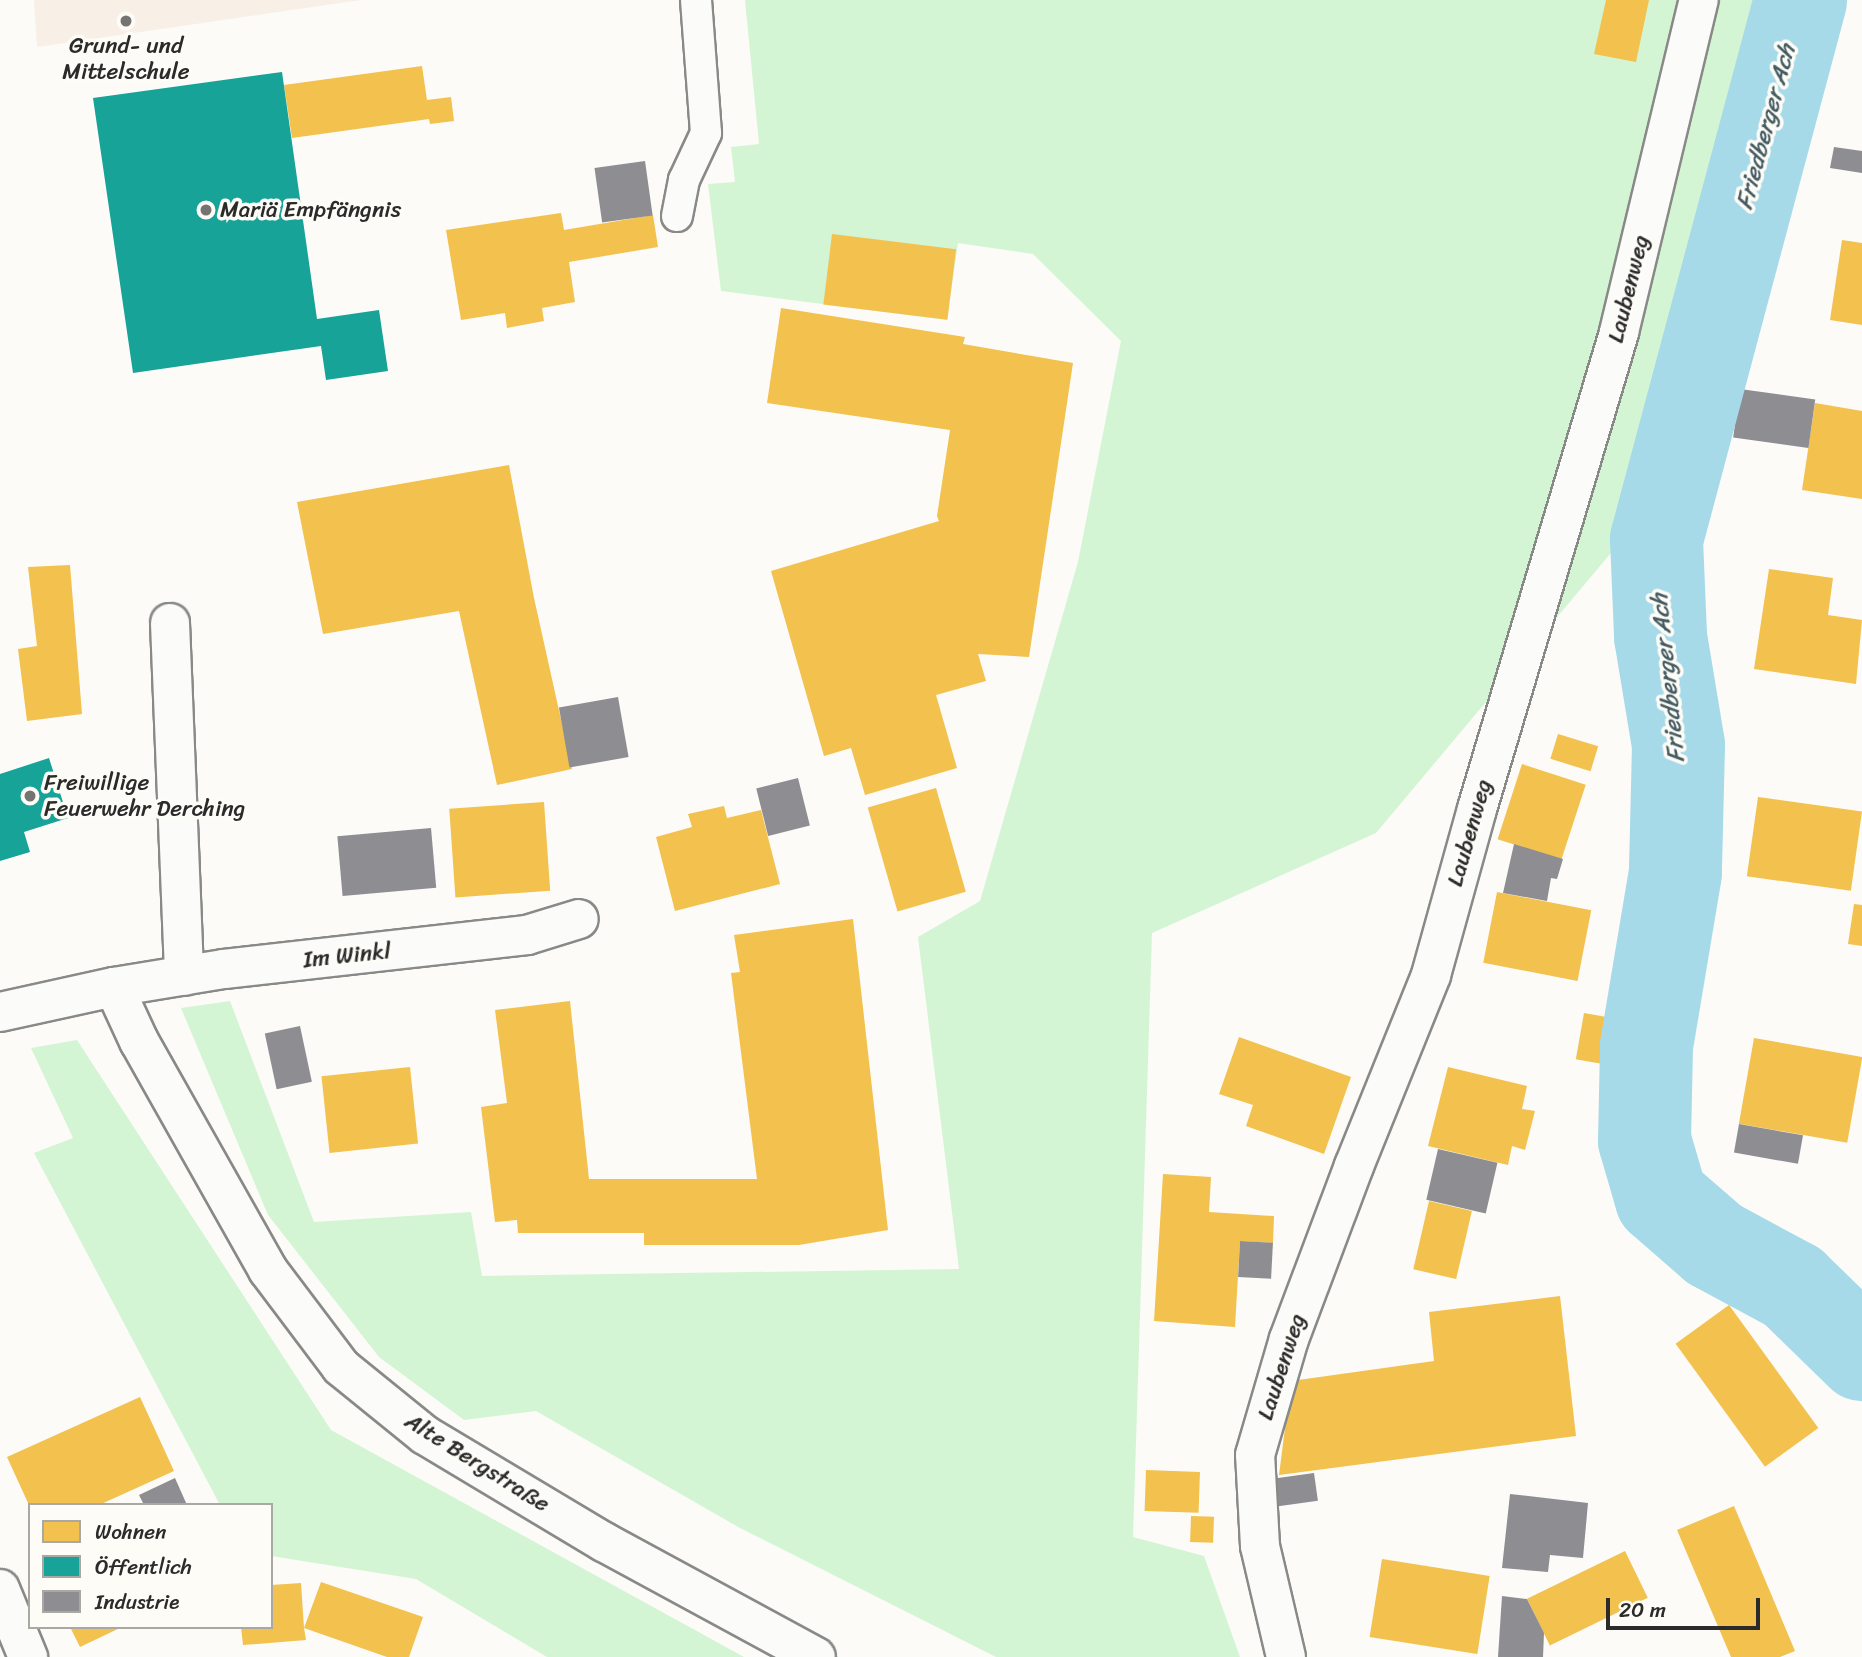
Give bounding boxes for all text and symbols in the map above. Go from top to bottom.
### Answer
marker: Grund- und Mittelschule [118,13,134,29]
place label: Grund- und Mittelschule [62,32,190,86]
water label: Friedberger Ach [1730,41,1802,213]
place label: Mariä Empfängnis [220,196,401,224]
marker: Mariä Empfängnis [198,202,214,218]
street label: Laubenweg [1602,232,1656,346]
water label: Friedberger Ach [1645,592,1691,764]
place label: Freiwillige Feuerwehr Derching [44,769,245,823]
street label: Laubenweg [1442,776,1498,890]
marker: Freiwillige Feuerwehr Derching [22,788,38,804]
street label: Im Winkl [302,938,392,974]
street label: Laubenweg [1252,1310,1312,1424]
street label: Alte Bergstraße [400,1408,554,1518]
legend [28,1503,273,1629]
text: Wohnen [95,1513,166,1551]
text: Öffentlich [95,1548,192,1586]
text: Industrie [95,1583,179,1621]
scale bar [1610,1584,1764,1628]
text: 20 m [1619,1591,1666,1629]

